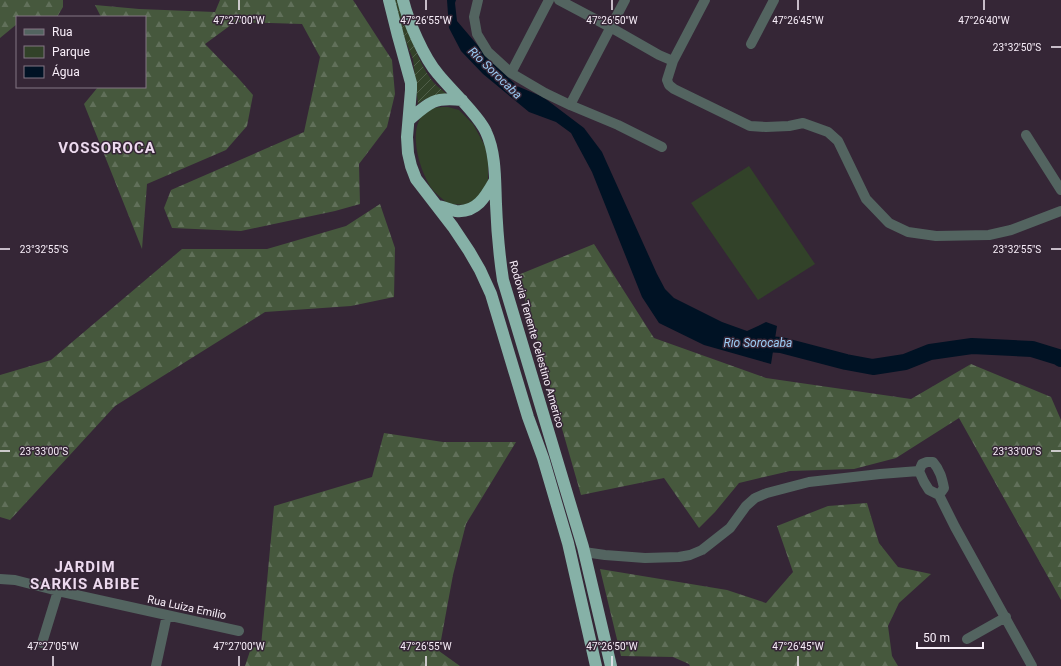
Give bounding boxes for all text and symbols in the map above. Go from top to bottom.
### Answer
text: 47°27'00"W [213,15,265,26]
text: 47°26'55"W [400,15,452,26]
text: 47°26'50"W [586,15,638,26]
text: 47°26'45"W [772,15,824,26]
text: 47°26'40"W [958,15,1010,26]
legend [16,16,146,88]
text: Rua [52,25,73,39]
text: 23°32'50"S [993,42,1041,53]
water label: Rio Sorocaba [465,44,525,102]
text: Parque [52,45,90,59]
text: Água [52,64,80,79]
district label: VOSSOROCA [58,139,156,157]
text: 23°32'55"S [20,244,68,255]
text: 23°32'55"S [993,244,1041,255]
street label: Rodovia Tenente Celestino Americo [506,259,567,429]
water label: Rio Sorocaba [724,336,792,350]
text: 23°33'00"S [20,446,68,457]
text: 23°33'00"S [993,446,1041,457]
district label: JARDIM SARKIS ABIBE [30,558,140,593]
street label: Rua Luiza Emilio [146,593,228,622]
scale bar [917,624,983,650]
text: 50 m [923,631,950,645]
text: 47°27'05"W [27,641,79,652]
text: 47°27'00"W [213,641,265,652]
text: 47°26'55"W [400,641,452,652]
text: 47°26'50"W [586,641,638,652]
text: 47°26'45"W [772,641,824,652]

